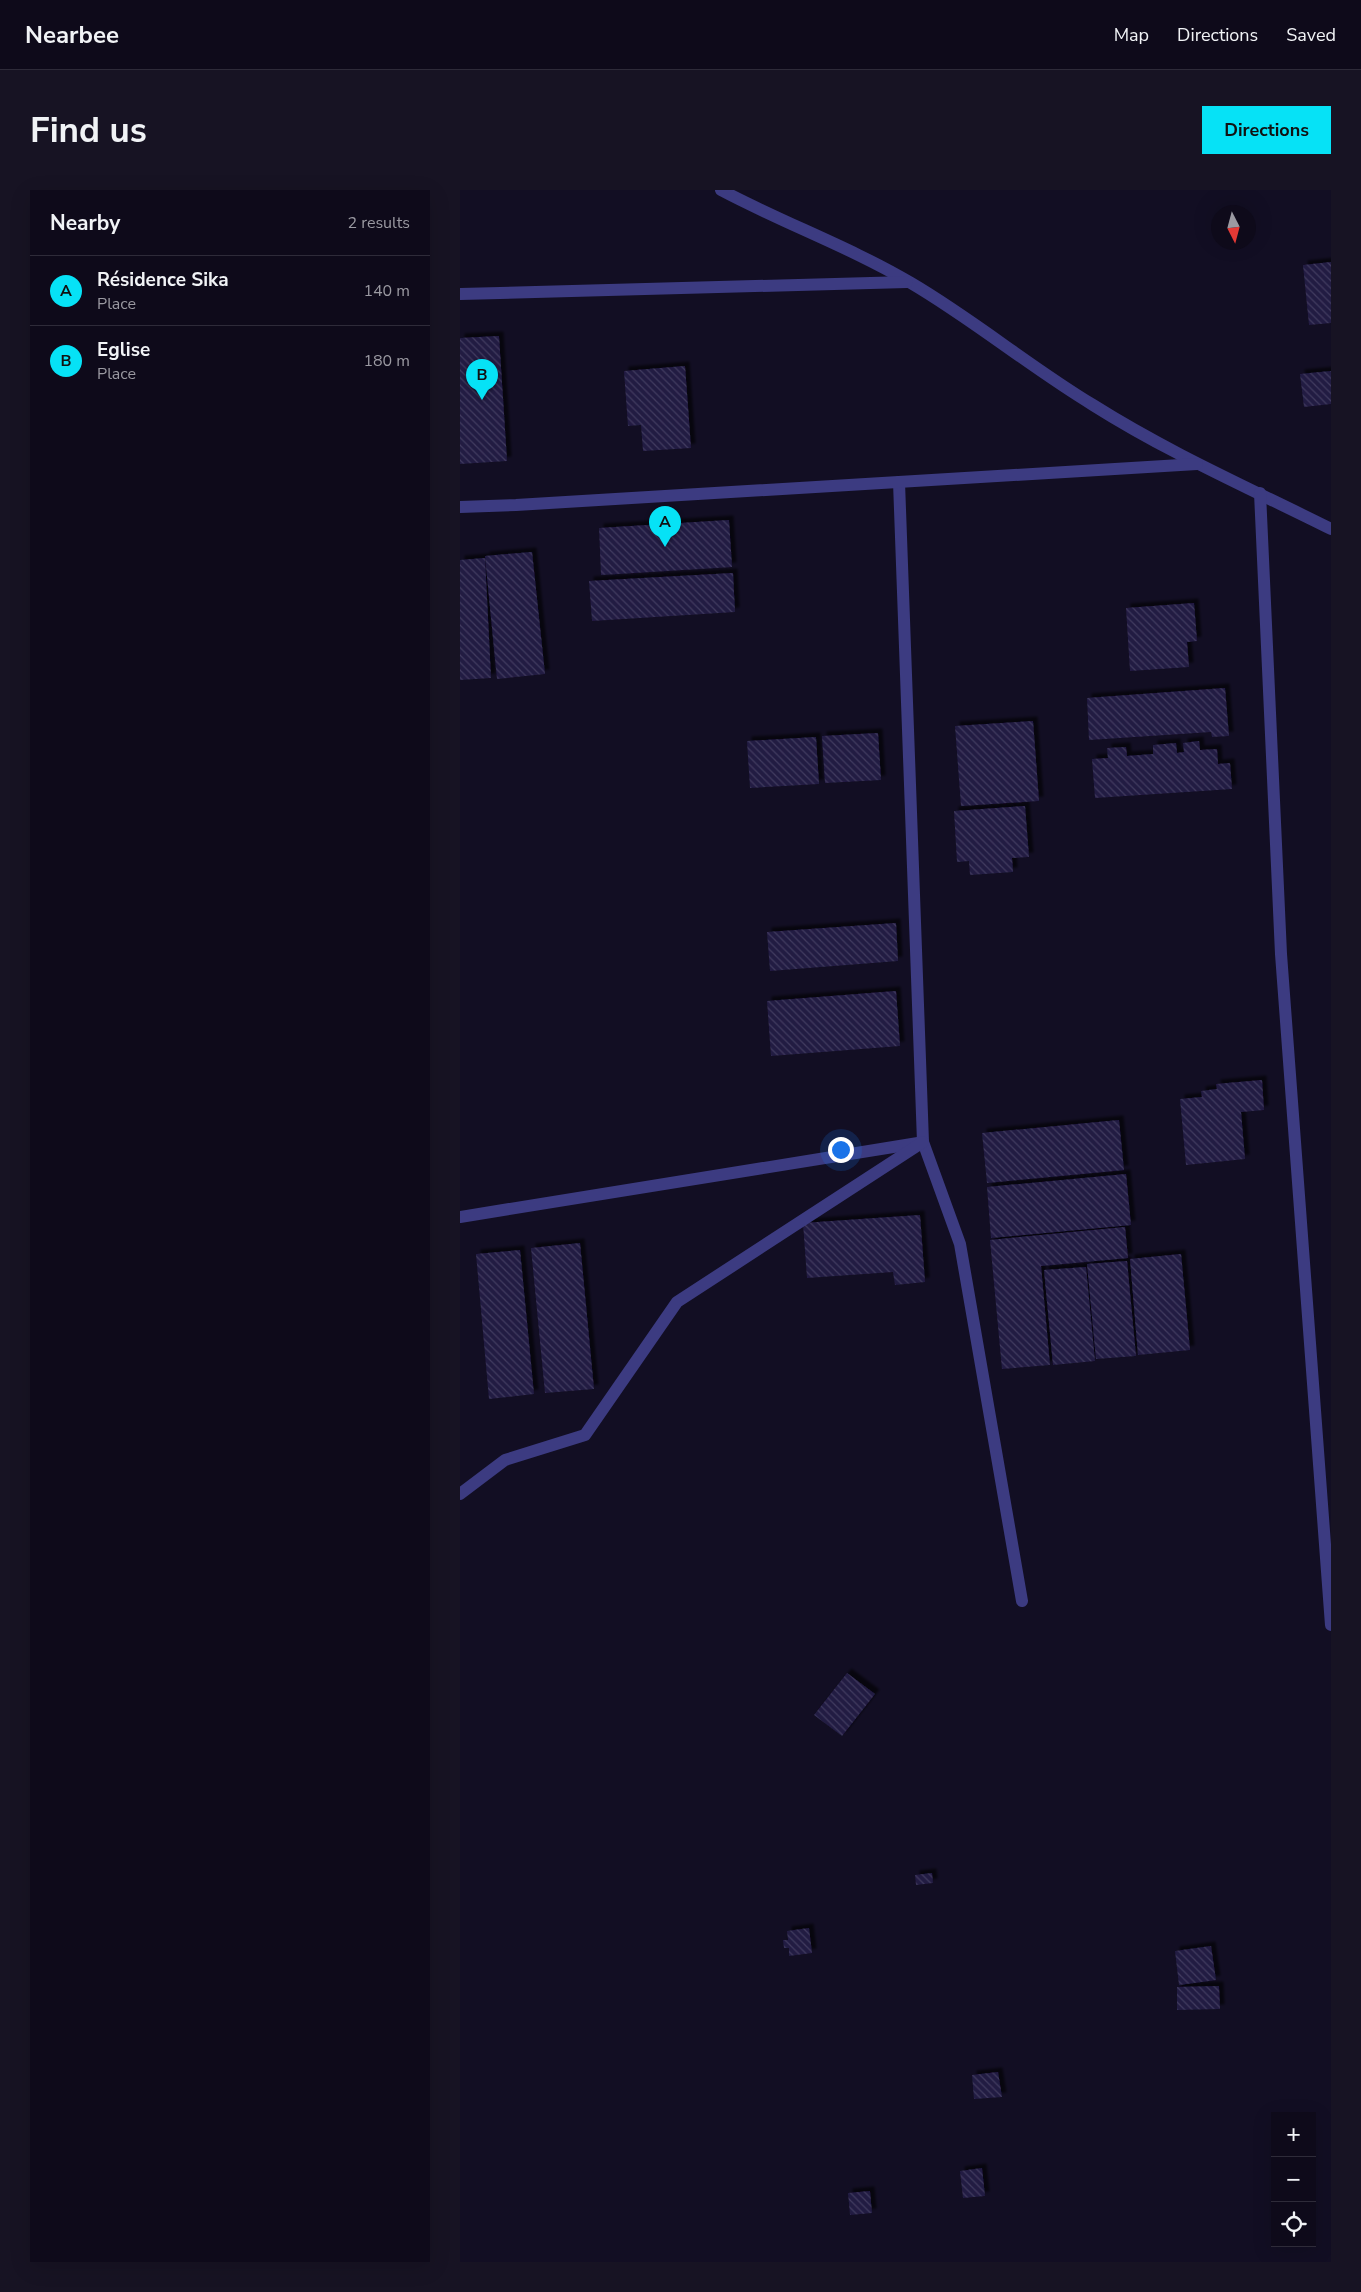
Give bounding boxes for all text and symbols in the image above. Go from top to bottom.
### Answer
text: Nearbee [25,19,119,51]
text: Map [1114,23,1149,47]
text: Directions [1177,23,1258,47]
text: Saved [1286,23,1336,47]
button: Directions [1202,106,1331,154]
text: Find us [30,107,147,154]
north arrow [1211,205,1256,250]
text: Nearby [50,209,120,237]
text: 2 results [348,212,410,234]
text: Résidence Sika [97,267,229,293]
text: A [60,280,72,302]
text: 140 m [363,280,410,302]
text: Place [97,293,136,315]
text: Eglise [97,337,150,363]
text: B [60,350,72,372]
text: 180 m [363,350,410,372]
pin: B [466,359,498,400]
text: Place [97,363,136,385]
pin: A [649,506,681,547]
your location [828,1137,854,1163]
map controls [1271,2112,1316,2247]
button: + [1271,2112,1316,2157]
button: − [1271,2157,1316,2202]
button: locate [1271,2202,1316,2247]

